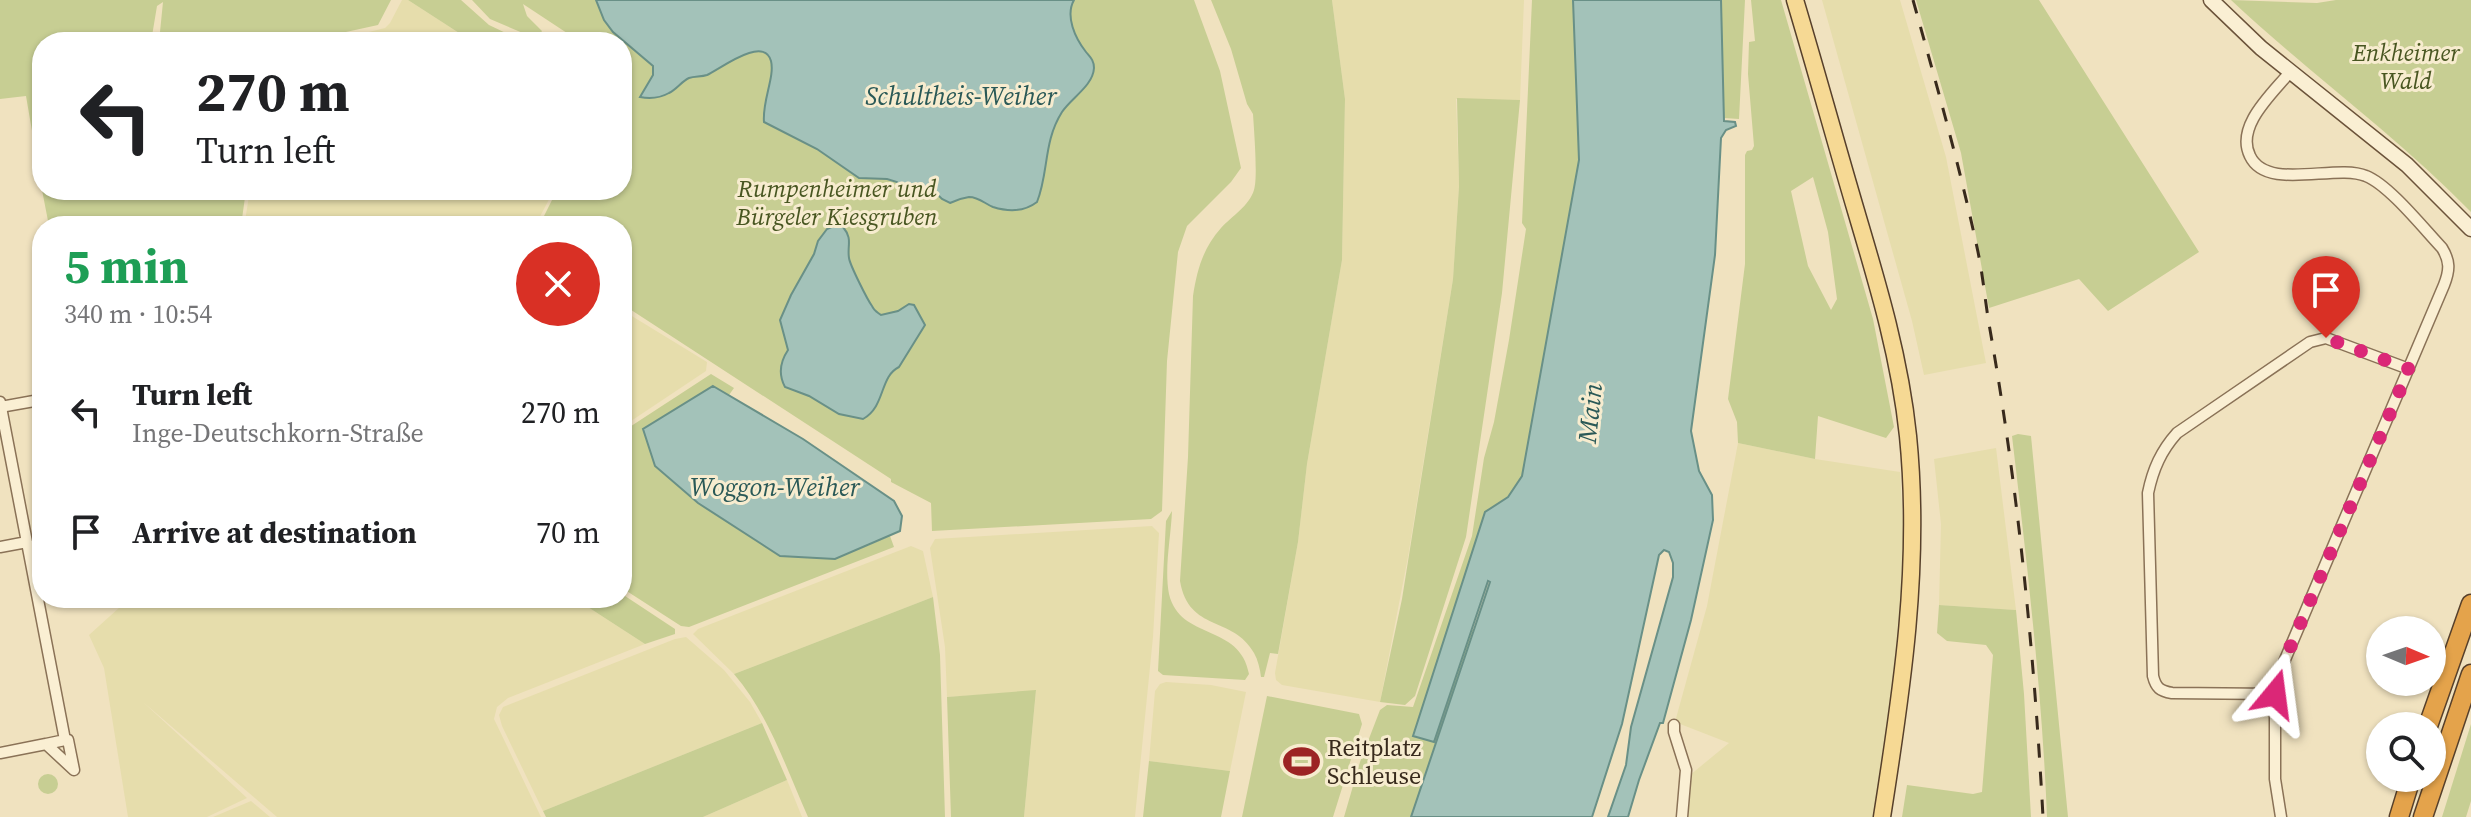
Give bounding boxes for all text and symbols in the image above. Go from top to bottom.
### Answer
park label: Enkheimer Wald [2351,36,2461,97]
text: 270 m [196,53,350,130]
icon: left [64,64,168,168]
water label: Schultheis-Weiher [865,78,1057,114]
text: Turn left [196,126,335,175]
park label: Rumpenheimer und Bürgeler Kiesgruben [735,172,938,233]
text: 5 min [64,233,189,299]
button: close [516,242,600,326]
pin [2292,256,2360,338]
icon: arrive [2304,268,2348,312]
text: 340 m · 10:54 [64,296,212,332]
text: Turn left [132,374,252,415]
water label: Main [1569,381,1611,446]
icon: left [64,390,108,434]
text: 270 m [521,392,600,433]
text: Inge-Deutschkorn-Straße [132,415,424,451]
water label: Woggon-Weiher [690,469,860,505]
icon: arrive [64,510,108,554]
text: Arrive at destination [132,512,417,553]
text: 70 m [536,512,600,553]
north arrow [2366,616,2446,696]
map controls [2366,616,2446,792]
position arrow [2233,652,2317,736]
button: search [2366,712,2446,792]
place label: Reitplatz Schleuse [1327,731,1421,792]
sports icon: Reitplatz Schleuse [1282,742,1320,780]

